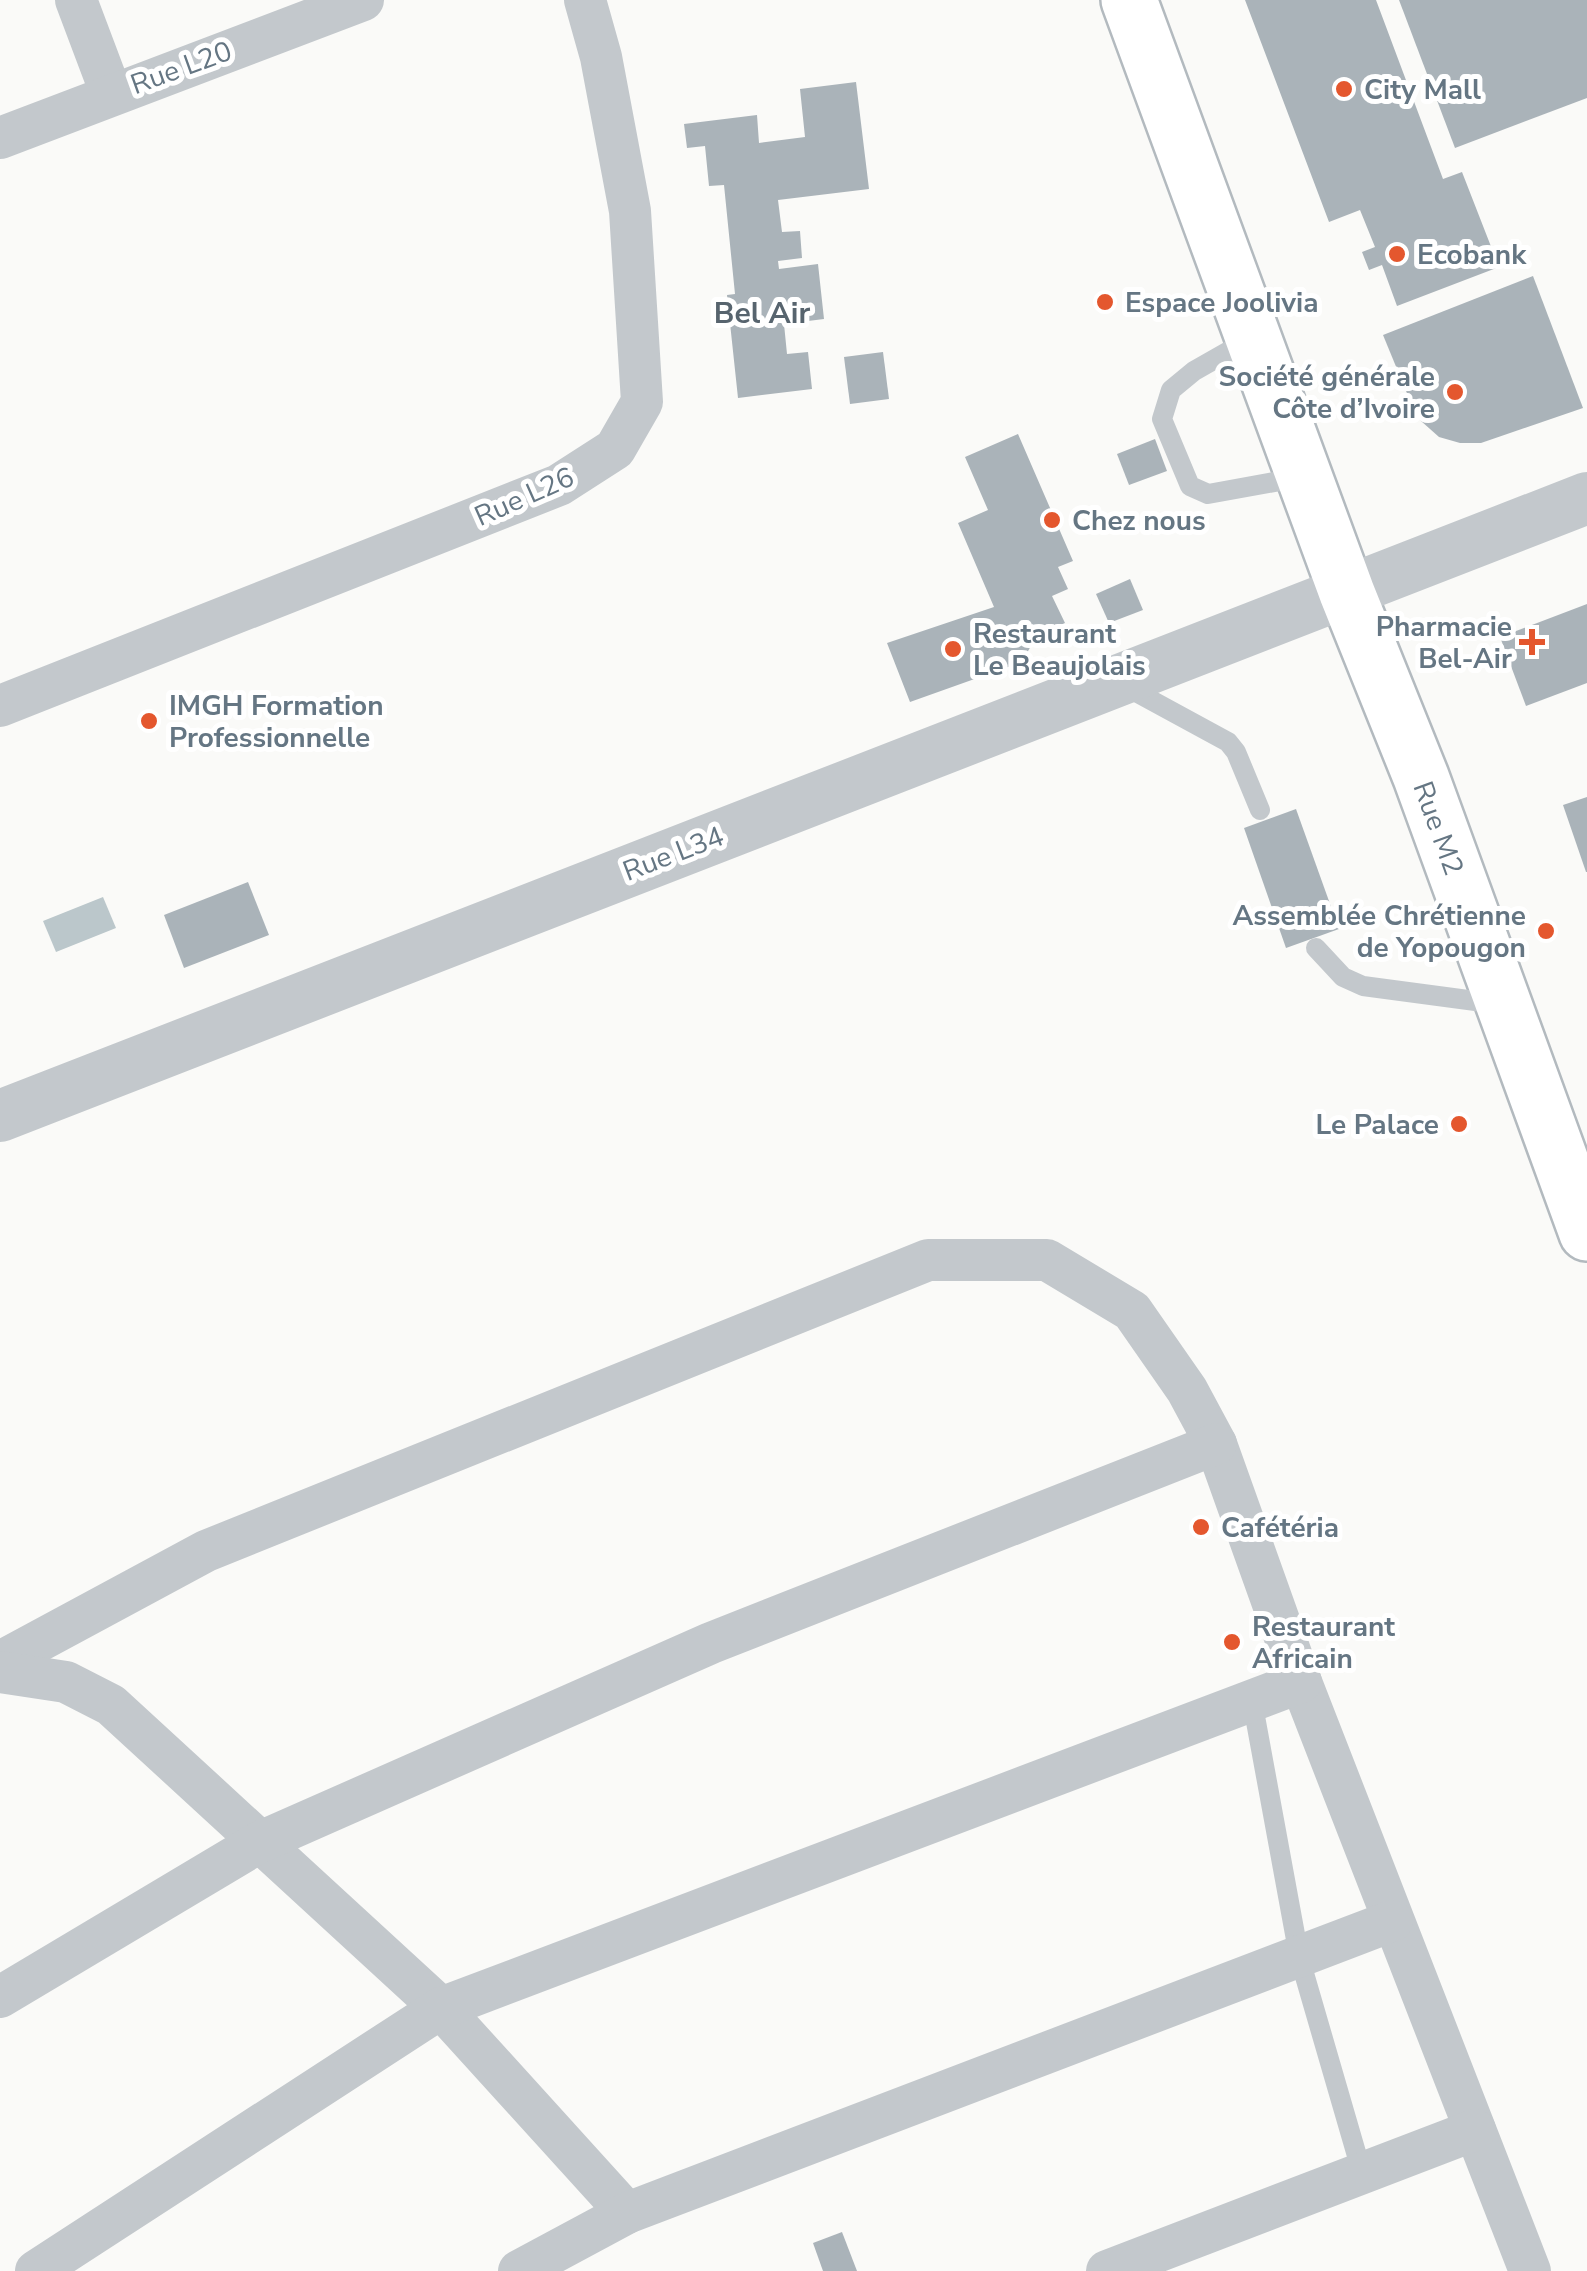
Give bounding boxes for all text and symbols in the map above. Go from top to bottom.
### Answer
street label: Rue L20 [125,32,237,104]
place label: City Mall [1364,71,1481,109]
marker: City Mall [1333,78,1355,100]
place label: Ecobank [1417,236,1527,274]
marker: Ecobank [1386,243,1408,265]
place label: Espace Joolivia [1125,284,1319,322]
marker: Espace Joolivia [1094,291,1116,313]
district label: Bel Air [714,293,810,334]
place label: Société générale Côte d’Ivoire [1219,358,1435,428]
marker: Société générale Côte d’Ivoire [1444,381,1466,403]
street label: Rue L26 [469,458,580,536]
place label: Chez nous [1072,502,1206,540]
marker: Chez nous [1041,509,1063,531]
place label: Pharmacie Bel-Air [1376,608,1512,678]
place label: Restaurant Le Beaujolais [973,615,1146,685]
marker: Pharmacie Bel-Air [1521,631,1543,653]
marker: Restaurant Le Beaujolais [942,638,964,660]
place label: IMGH Formation Professionnelle [169,687,384,757]
marker: IMGH Formation Professionnelle [138,710,160,732]
street label: Rue M2 [1404,776,1473,881]
street label: Rue L34 [617,817,729,891]
place label: Assemblée Chrétienne de Yopougon [1233,897,1526,967]
marker: Assemblée Chrétienne de Yopougon [1535,920,1557,942]
place label: Le Palace [1315,1106,1439,1144]
marker: Le Palace [1448,1113,1470,1135]
place label: Cafétéria [1221,1509,1339,1547]
marker: Cafétéria [1190,1516,1212,1538]
place label: Restaurant Africain [1252,1608,1395,1678]
marker: Restaurant Africain [1221,1631,1243,1653]

